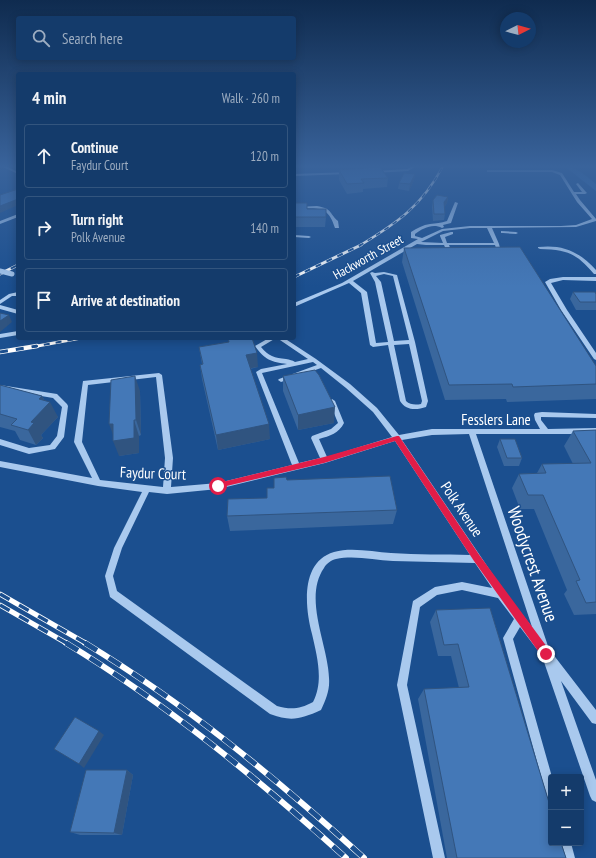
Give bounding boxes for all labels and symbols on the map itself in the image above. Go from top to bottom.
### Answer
north arrow [500,12,536,48]
street label: Hackworth Street [330,230,407,283]
street label: Fesslers Lane [461,410,531,429]
street label: Faydur Court [120,462,186,484]
route start [209,477,227,495]
street label: Polk Avenue [437,478,487,540]
street label: Woodycrest Avenue [503,503,563,625]
route end [537,645,555,663]

